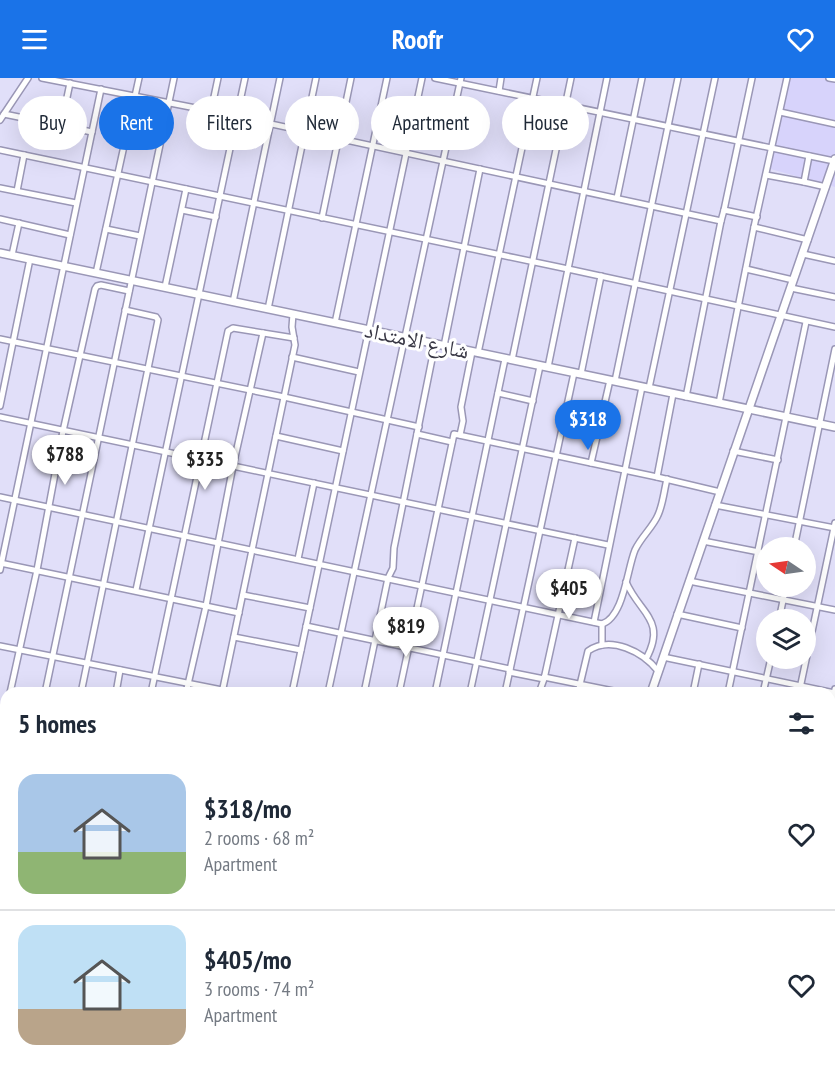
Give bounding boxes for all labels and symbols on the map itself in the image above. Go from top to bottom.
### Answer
street label: شارع الامتداد [362,315,472,365]
pin: $318 [552,400,624,451]
pin: $788 [29,435,101,486]
pin: $335 [169,440,241,491]
north arrow [756,537,816,597]
pin: $405 [533,569,605,620]
pin: $819 [370,607,442,658]

